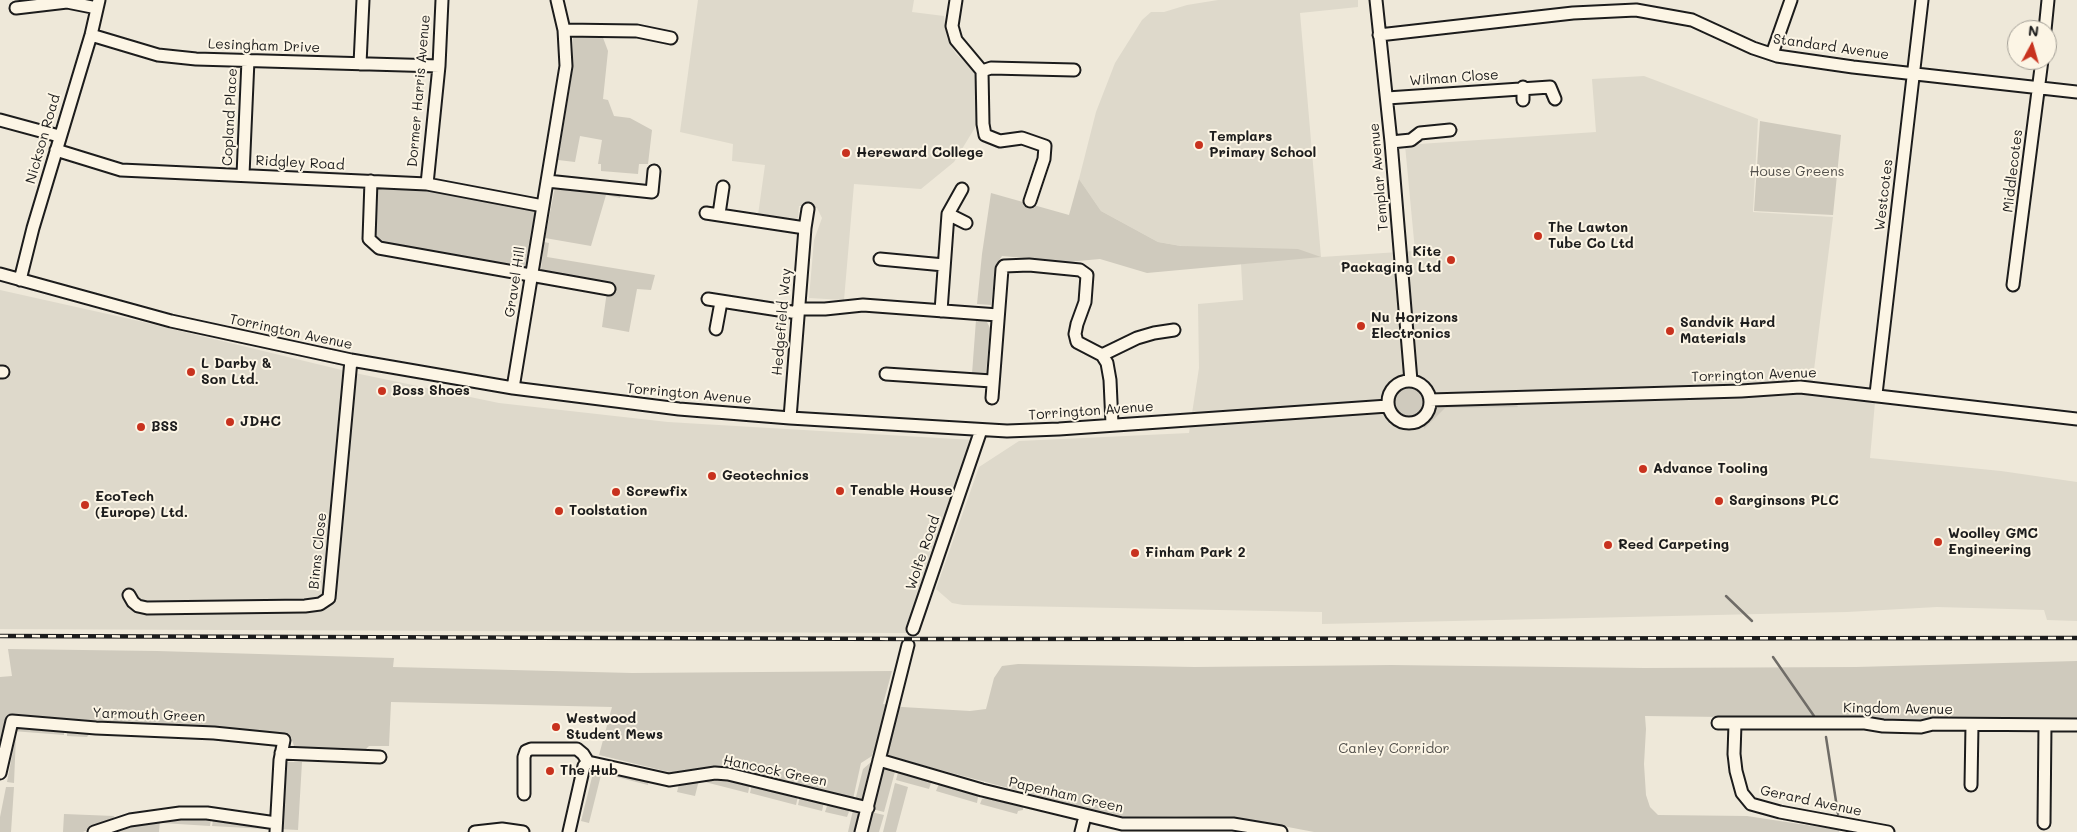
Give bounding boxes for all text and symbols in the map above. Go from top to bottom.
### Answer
street label: Dormer Harris Avenue [404,14,434,168]
north arrow [2007,20,2057,70]
text: N [2027,21,2040,41]
street label: Standard Avenue [1772,31,1890,63]
street label: Lesingham Drive [208,36,320,56]
street label: Wilman Close [1409,66,1499,90]
street label: Copland Place [219,68,241,166]
street label: Nickson Road [22,92,64,186]
street label: Templar Avenue [1366,122,1392,232]
place label: Templars Primary School [1209,129,1316,162]
street label: Middlecotes [2000,129,2026,213]
marker: Templars Primary School [1193,139,1205,151]
place label: Hereward College [856,145,983,161]
marker: Hereward College [840,147,852,159]
street label: Ridgley Road [255,152,345,174]
street label: Westcotes [1871,158,1897,232]
park label: House Greens [1749,164,1845,180]
place label: The Lawton Tube Co Ltd [1548,220,1634,252]
marker: The Lawton Tube Co Ltd [1532,230,1544,242]
place label: Kite Packaging Ltd [1341,244,1441,276]
street label: Gravel Hill [501,245,529,319]
marker: Kite Packaging Ltd [1445,254,1457,266]
street label: Hedgefield Way [769,268,795,376]
place label: Nu Horizons Electronics [1371,310,1458,342]
street label: Torrington Avenue [228,311,354,353]
place label: Sandvik Hard Materials [1680,315,1775,348]
marker: Nu Horizons Electronics [1355,320,1367,332]
marker: Sandvik Hard Materials [1664,325,1676,337]
place label: L Darby & Son Ltd. [201,356,272,388]
street label: Torrington Avenue [1691,364,1817,386]
marker: L Darby & Son Ltd. [185,366,197,378]
street label: Torrington Avenue [626,380,752,408]
place label: Boss Shoes [392,383,470,399]
marker: Boss Shoes [376,385,388,397]
street label: Torrington Avenue [1028,398,1154,424]
place label: JDHC [240,414,281,430]
marker: JDHC [224,416,236,428]
place label: BSS [151,419,178,435]
marker: BSS [135,421,147,433]
place label: Advance Tooling [1653,461,1768,477]
marker: Advance Tooling [1637,463,1649,475]
place label: Geotechnics [722,468,809,484]
marker: Geotechnics [706,470,718,482]
place label: Tenable House [850,483,953,499]
place label: Screwfix [626,484,688,500]
marker: Tenable House [834,485,846,497]
marker: Screwfix [610,486,622,498]
place label: EcoTech (Europe) Ltd. [95,489,188,522]
place label: Sarginsons PLC [1729,493,1839,509]
marker: Sarginsons PLC [1713,495,1725,507]
marker: EcoTech (Europe) Ltd. [79,499,91,511]
place label: Toolstation [569,503,647,519]
marker: Toolstation [553,505,565,517]
street label: Binns Close [306,512,330,590]
street label: Wolfe Road [902,514,944,592]
place label: Woolley GMC Engineering [1948,526,2038,558]
marker: Woolley GMC Engineering [1932,536,1944,548]
place label: Reed Carpeting [1618,537,1729,553]
marker: Reed Carpeting [1602,539,1614,551]
place label: Finham Park 2 [1145,545,1245,561]
marker: Finham Park 2 [1129,547,1141,559]
street label: Kingdom Avenue [1843,700,1953,718]
street label: Yarmouth Green [92,705,206,725]
place label: Westwood Student Mews [566,711,663,744]
marker: Westwood Student Mews [550,721,562,733]
park label: Canley Corridor [1338,741,1450,757]
street label: Hancock Green [722,752,828,790]
place label: The Hub [560,763,618,779]
marker: The Hub [544,765,556,777]
street label: Papenham Green [1007,774,1125,816]
street label: Gerard Avenue [1759,782,1863,820]

